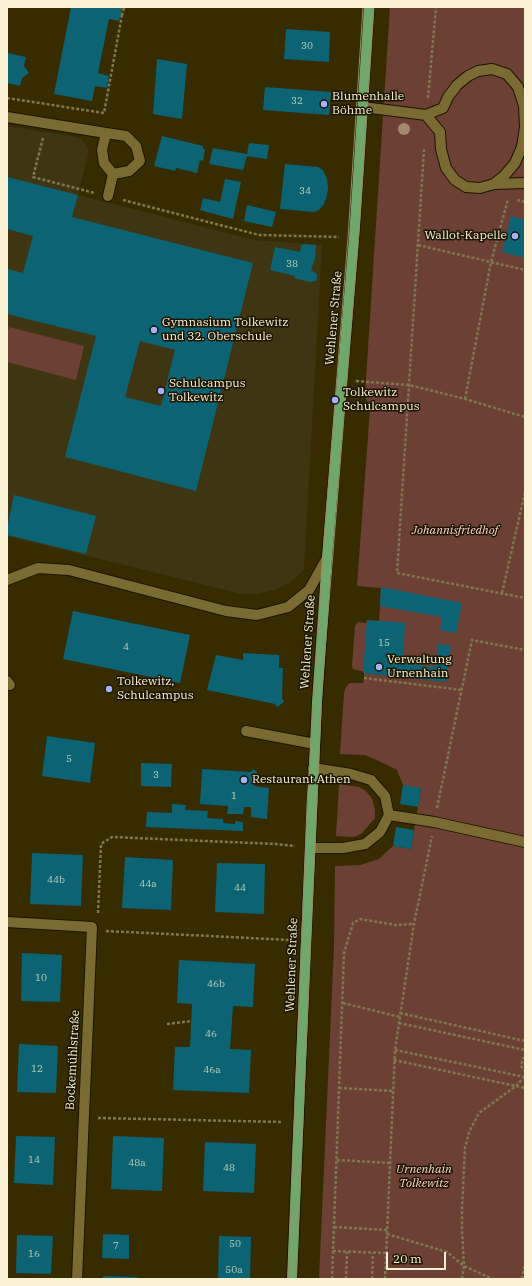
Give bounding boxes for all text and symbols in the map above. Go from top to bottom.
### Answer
house number: 30 [301,40,313,52]
place label: Blumenhalle Böhme [332,90,404,118]
house number: 32 [291,95,303,107]
marker: Blumenhalle Böhme [319,99,329,109]
house number: 34 [299,185,311,197]
place label: Wallot-Kapelle [424,229,507,243]
marker: Wallot-Kapelle [510,231,520,241]
house number: 38 [286,258,298,270]
street label: Wehlener Straße [323,270,345,366]
place label: Gymnasium Tolkewitz und 32. Oberschule [162,316,288,344]
marker: Gymnasium Tolkewitz und 32. Oberschule [149,325,159,335]
place label: Schulcampus Tolkewitz [169,377,246,405]
marker: Schulcampus Tolkewitz [156,386,166,396]
place label: Tolkewitz Schulcampus [343,386,420,414]
marker: Tolkewitz Schulcampus [330,395,340,405]
park label: Johannisfriedhof [412,524,498,538]
street label: Wehlener Straße [298,594,318,690]
house number: 15 [378,637,390,649]
house number: 4 [123,641,129,653]
place label: Verwaltung Urnenhain [387,653,452,681]
marker: Verwaltung Urnenhain [374,662,384,672]
place label: Tolkewitz, Schulcampus [117,675,194,703]
marker: Tolkewitz, Schulcampus [104,684,114,694]
house number: 5 [66,753,72,765]
house number: 3 [153,769,159,781]
place label: Restaurant Athen [252,773,351,787]
marker: Restaurant Athen [239,775,249,785]
house number: 1 [231,790,237,802]
house number: 44b [47,874,65,886]
house number: 44a [139,878,157,890]
house number: 44 [234,882,246,894]
street label: Wehlener Straße [283,918,301,1012]
house number: 10 [35,972,47,984]
house number: 46b [207,978,225,990]
street label: Bockemühlstraße [63,1010,83,1110]
house number: 46 [205,1028,217,1040]
house number: 12 [31,1063,43,1075]
house number: 46a [203,1064,221,1076]
house number: 14 [28,1154,40,1166]
house number: 48a [128,1157,146,1169]
house number: 48 [223,1162,235,1174]
park label: Urnenhain Tolkewitz [396,1163,452,1191]
house number: 50 [229,1238,241,1250]
house number: 7 [113,1240,119,1252]
scale bar [388,1244,448,1270]
house number: 16 [28,1248,40,1260]
text: 20 m [393,1251,422,1266]
house number: 50a [225,1264,243,1276]

